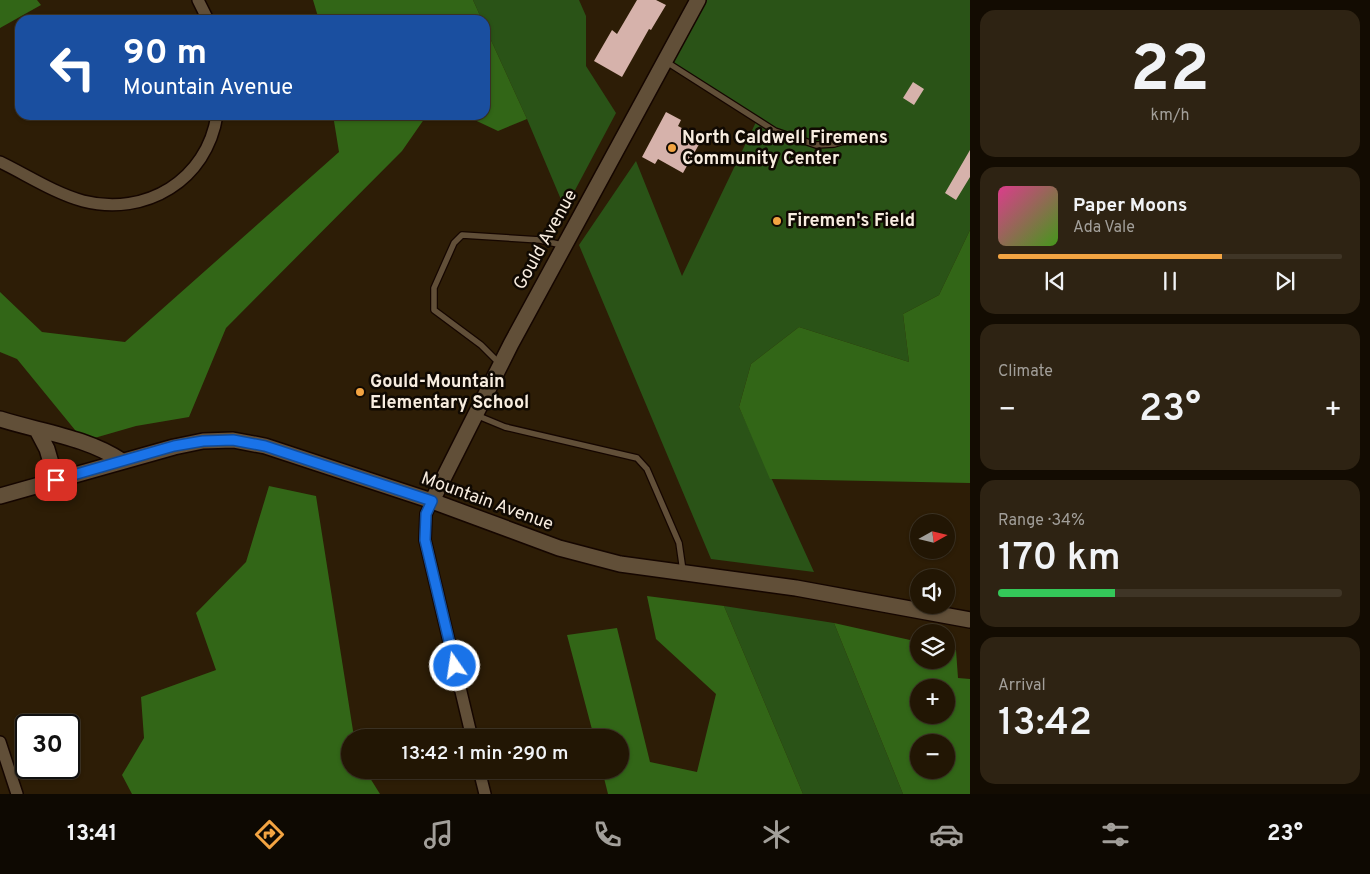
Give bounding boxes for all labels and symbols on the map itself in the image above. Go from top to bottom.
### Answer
place label: North Caldwell Firemens Community Center [682,127,888,171]
marker: North Caldwell Firemens Community Center [666,142,678,154]
street label: Gould Avenue [509,186,583,294]
place label: Firemen's Field [787,210,915,233]
marker: Firemen's Field [771,215,783,227]
place label: Gould-Mountain Elementary School [370,371,529,415]
marker: Gould-Mountain Elementary School [354,386,366,398]
pin [35,459,77,501]
street label: Mountain Avenue [418,467,556,537]
north arrow [910,514,955,559]
position arrow [428,639,480,691]
speed limit sign: 30 [15,714,80,779]

